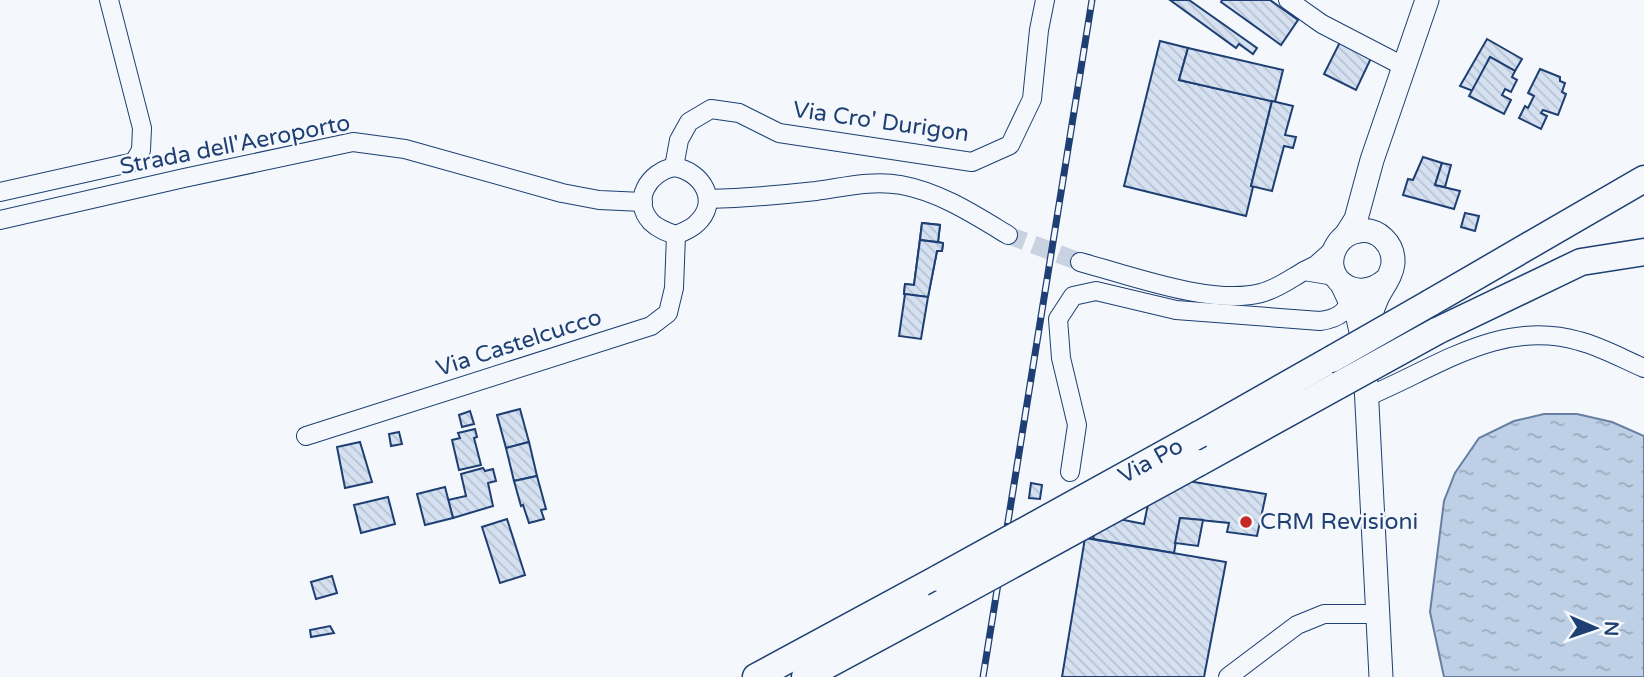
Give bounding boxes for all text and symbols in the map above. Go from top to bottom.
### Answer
street label: Via Cro' Durigon [791,96,971,148]
street label: Strada dell'Aeroporto [117,109,353,181]
street label: Via Castelcucco [433,303,605,383]
street label: Via Po [1114,432,1188,490]
place label: CRM Revisioni [1260,508,1418,536]
marker: CRM Revisioni [1238,514,1254,530]
north arrow [1560,593,1630,663]
text: N [1600,621,1622,637]

